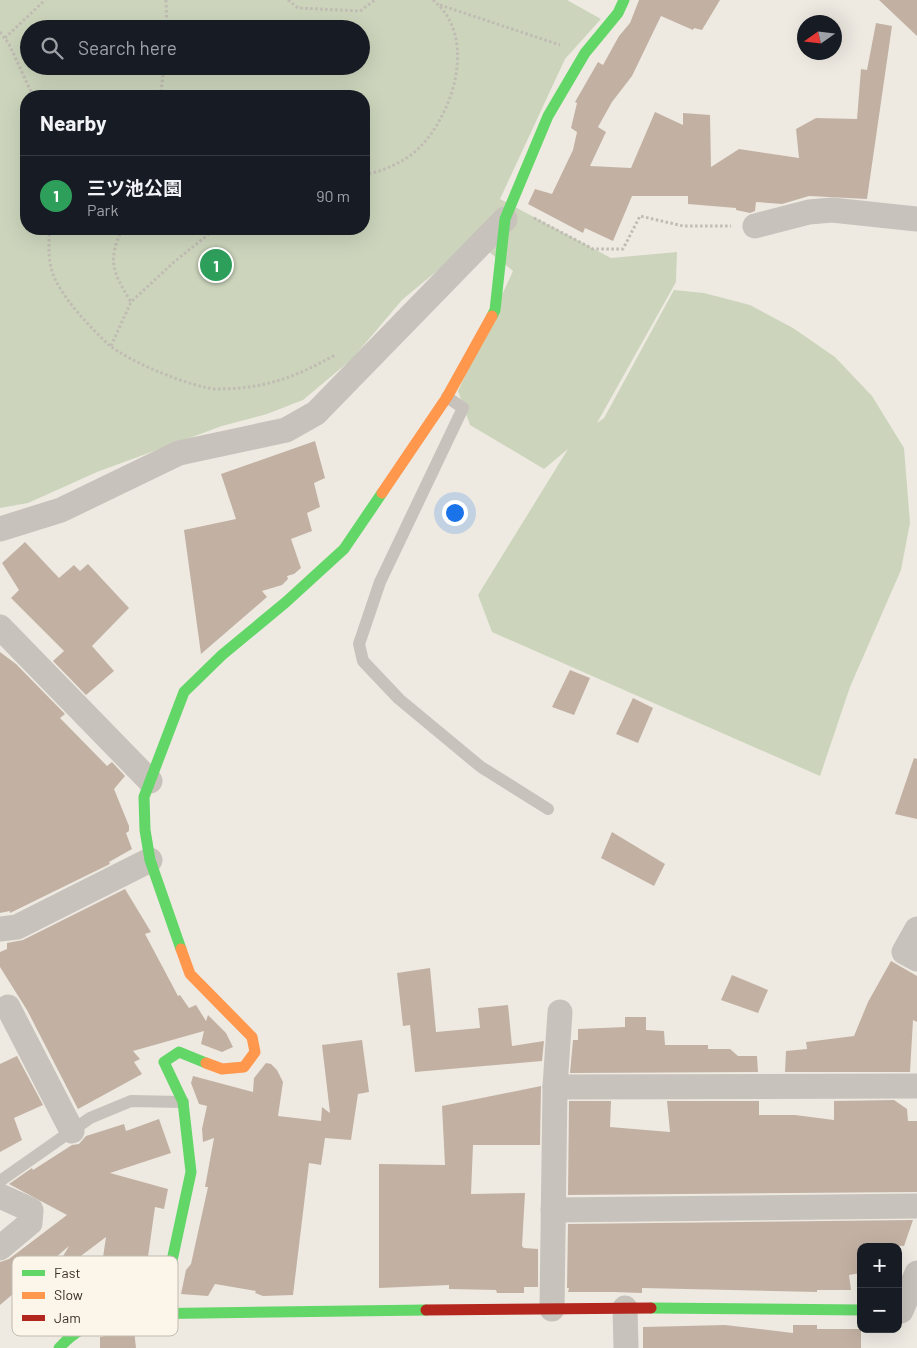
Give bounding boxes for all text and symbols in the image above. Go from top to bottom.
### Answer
north arrow [797,15,842,60]
search box [20,20,370,75]
icon: search [38,34,66,62]
text: Search here [78,36,177,59]
text: Nearby [40,110,106,135]
text: 三ツ池公園 [87,176,182,199]
text: 1 [53,186,59,205]
text: 90 m [316,186,350,205]
text: Park [87,200,118,219]
pin: 1 [200,246,232,284]
your location [442,500,468,526]
map controls [857,1243,902,1333]
button: + [857,1243,902,1288]
legend [12,1256,178,1336]
text: Fast [54,1264,80,1281]
text: Slow [54,1286,83,1303]
button: − [857,1288,902,1333]
text: Jam [54,1309,81,1326]

